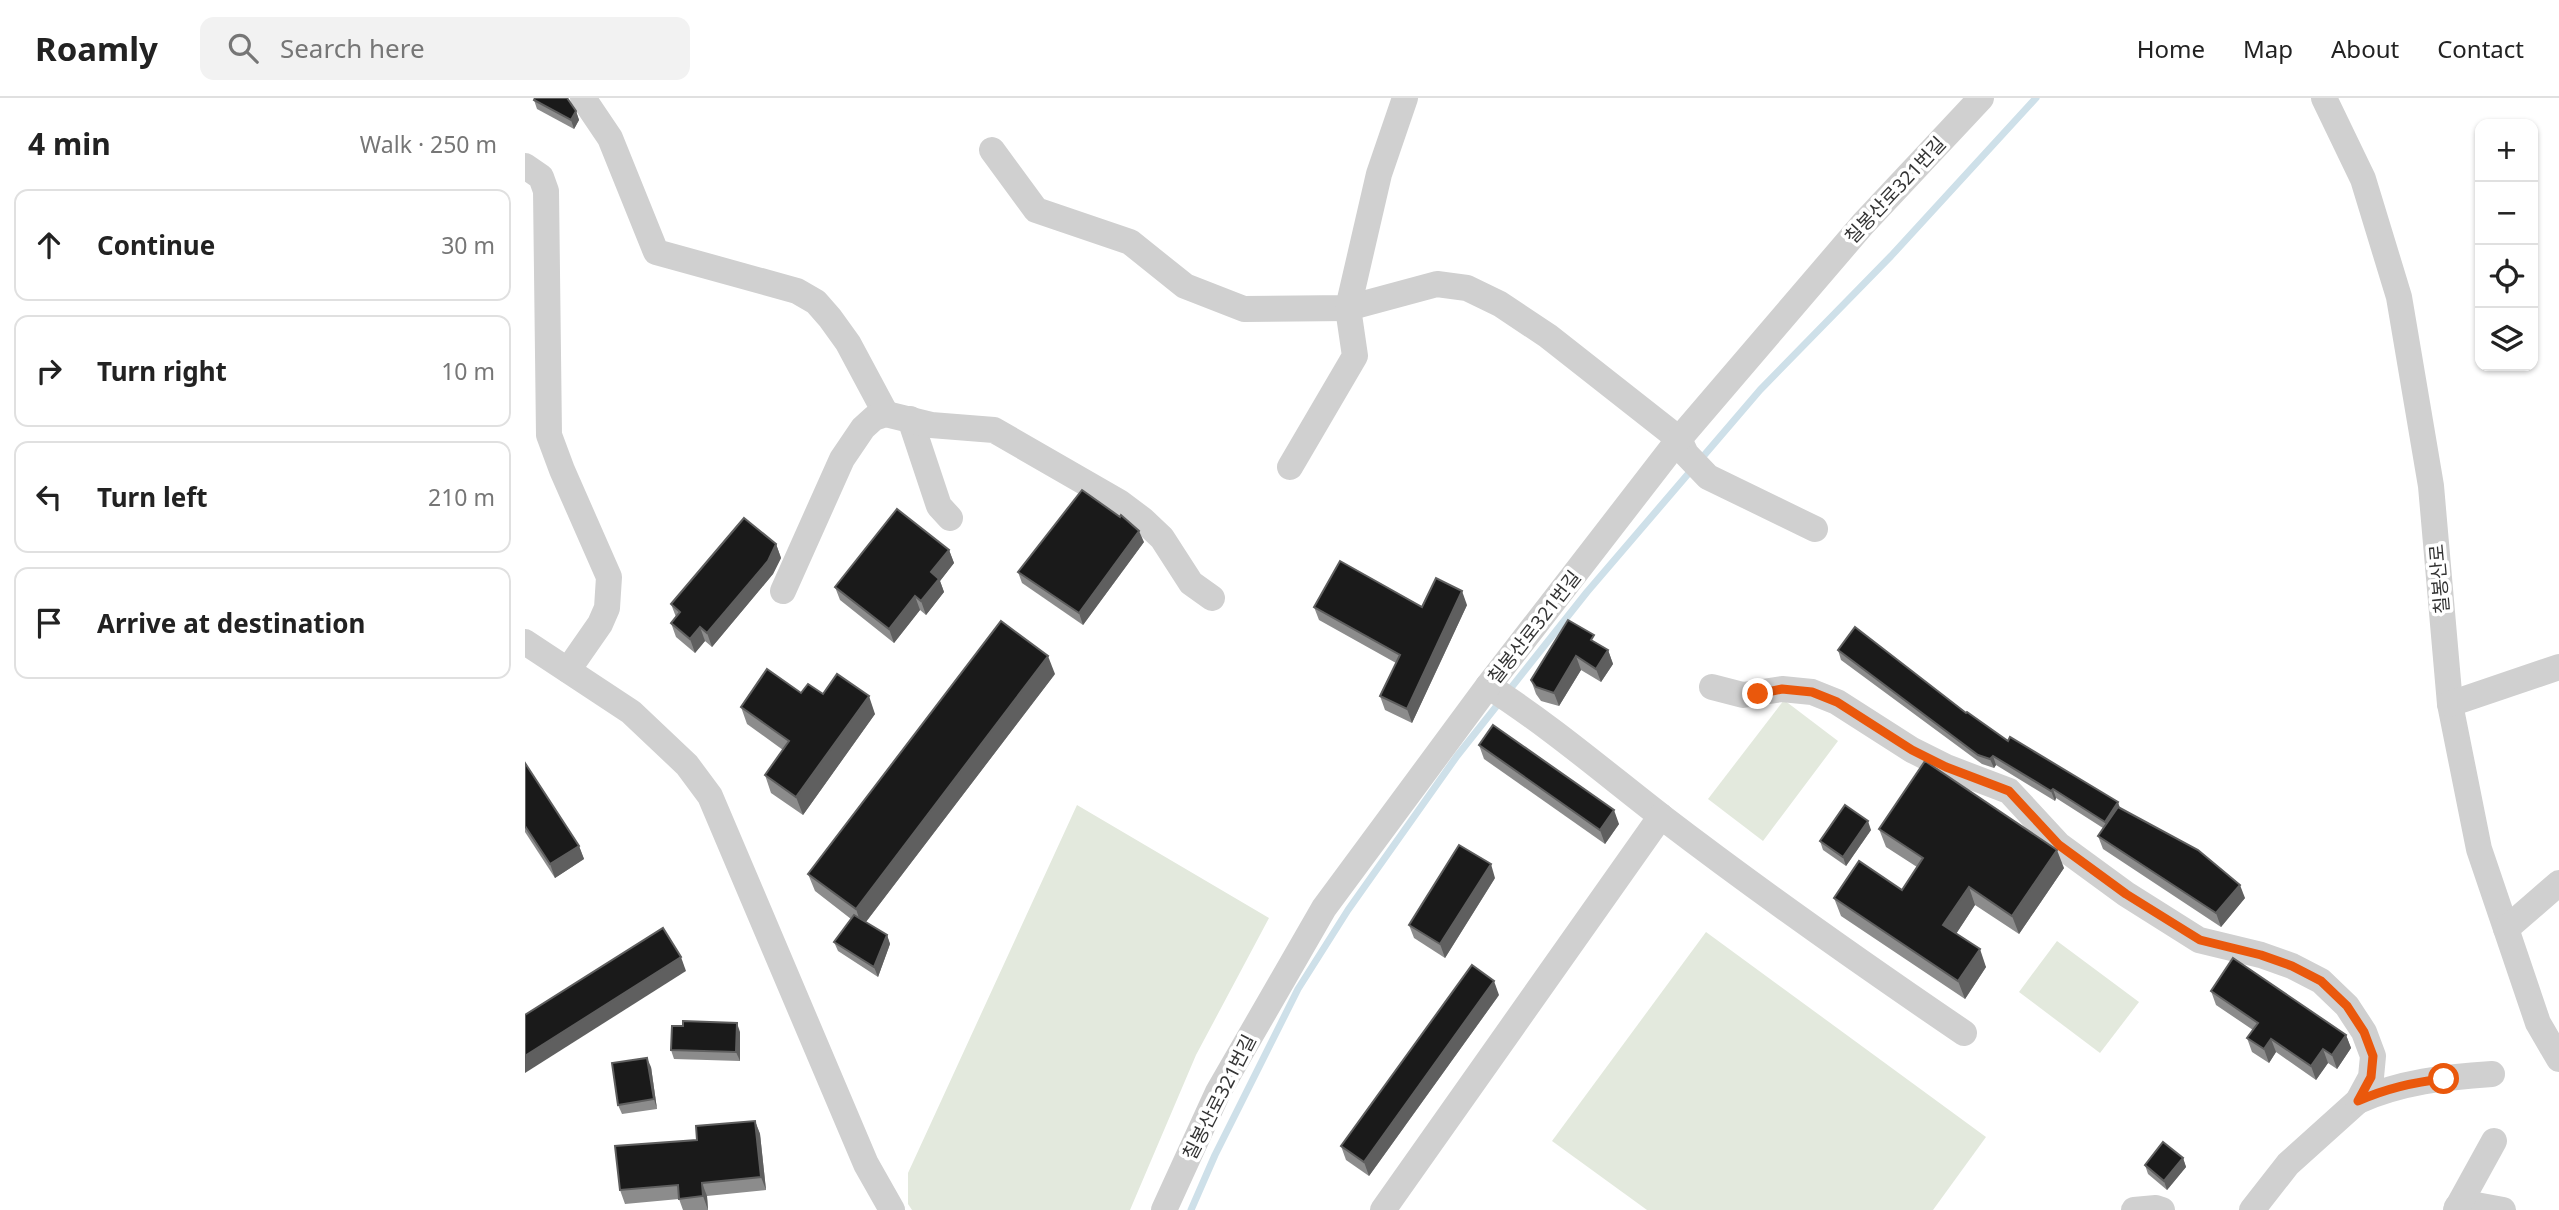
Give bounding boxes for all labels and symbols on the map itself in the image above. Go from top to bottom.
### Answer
street label: 칠봉산로321번길 [1839,131,1951,249]
street label: 칠봉산로 [2423,543,2455,615]
street label: 칠봉산로321번길 [1481,565,1587,689]
route end [1742,678,1773,709]
street label: 칠봉산로321번길 [1176,1030,1262,1164]
route start [2428,1063,2459,1094]

